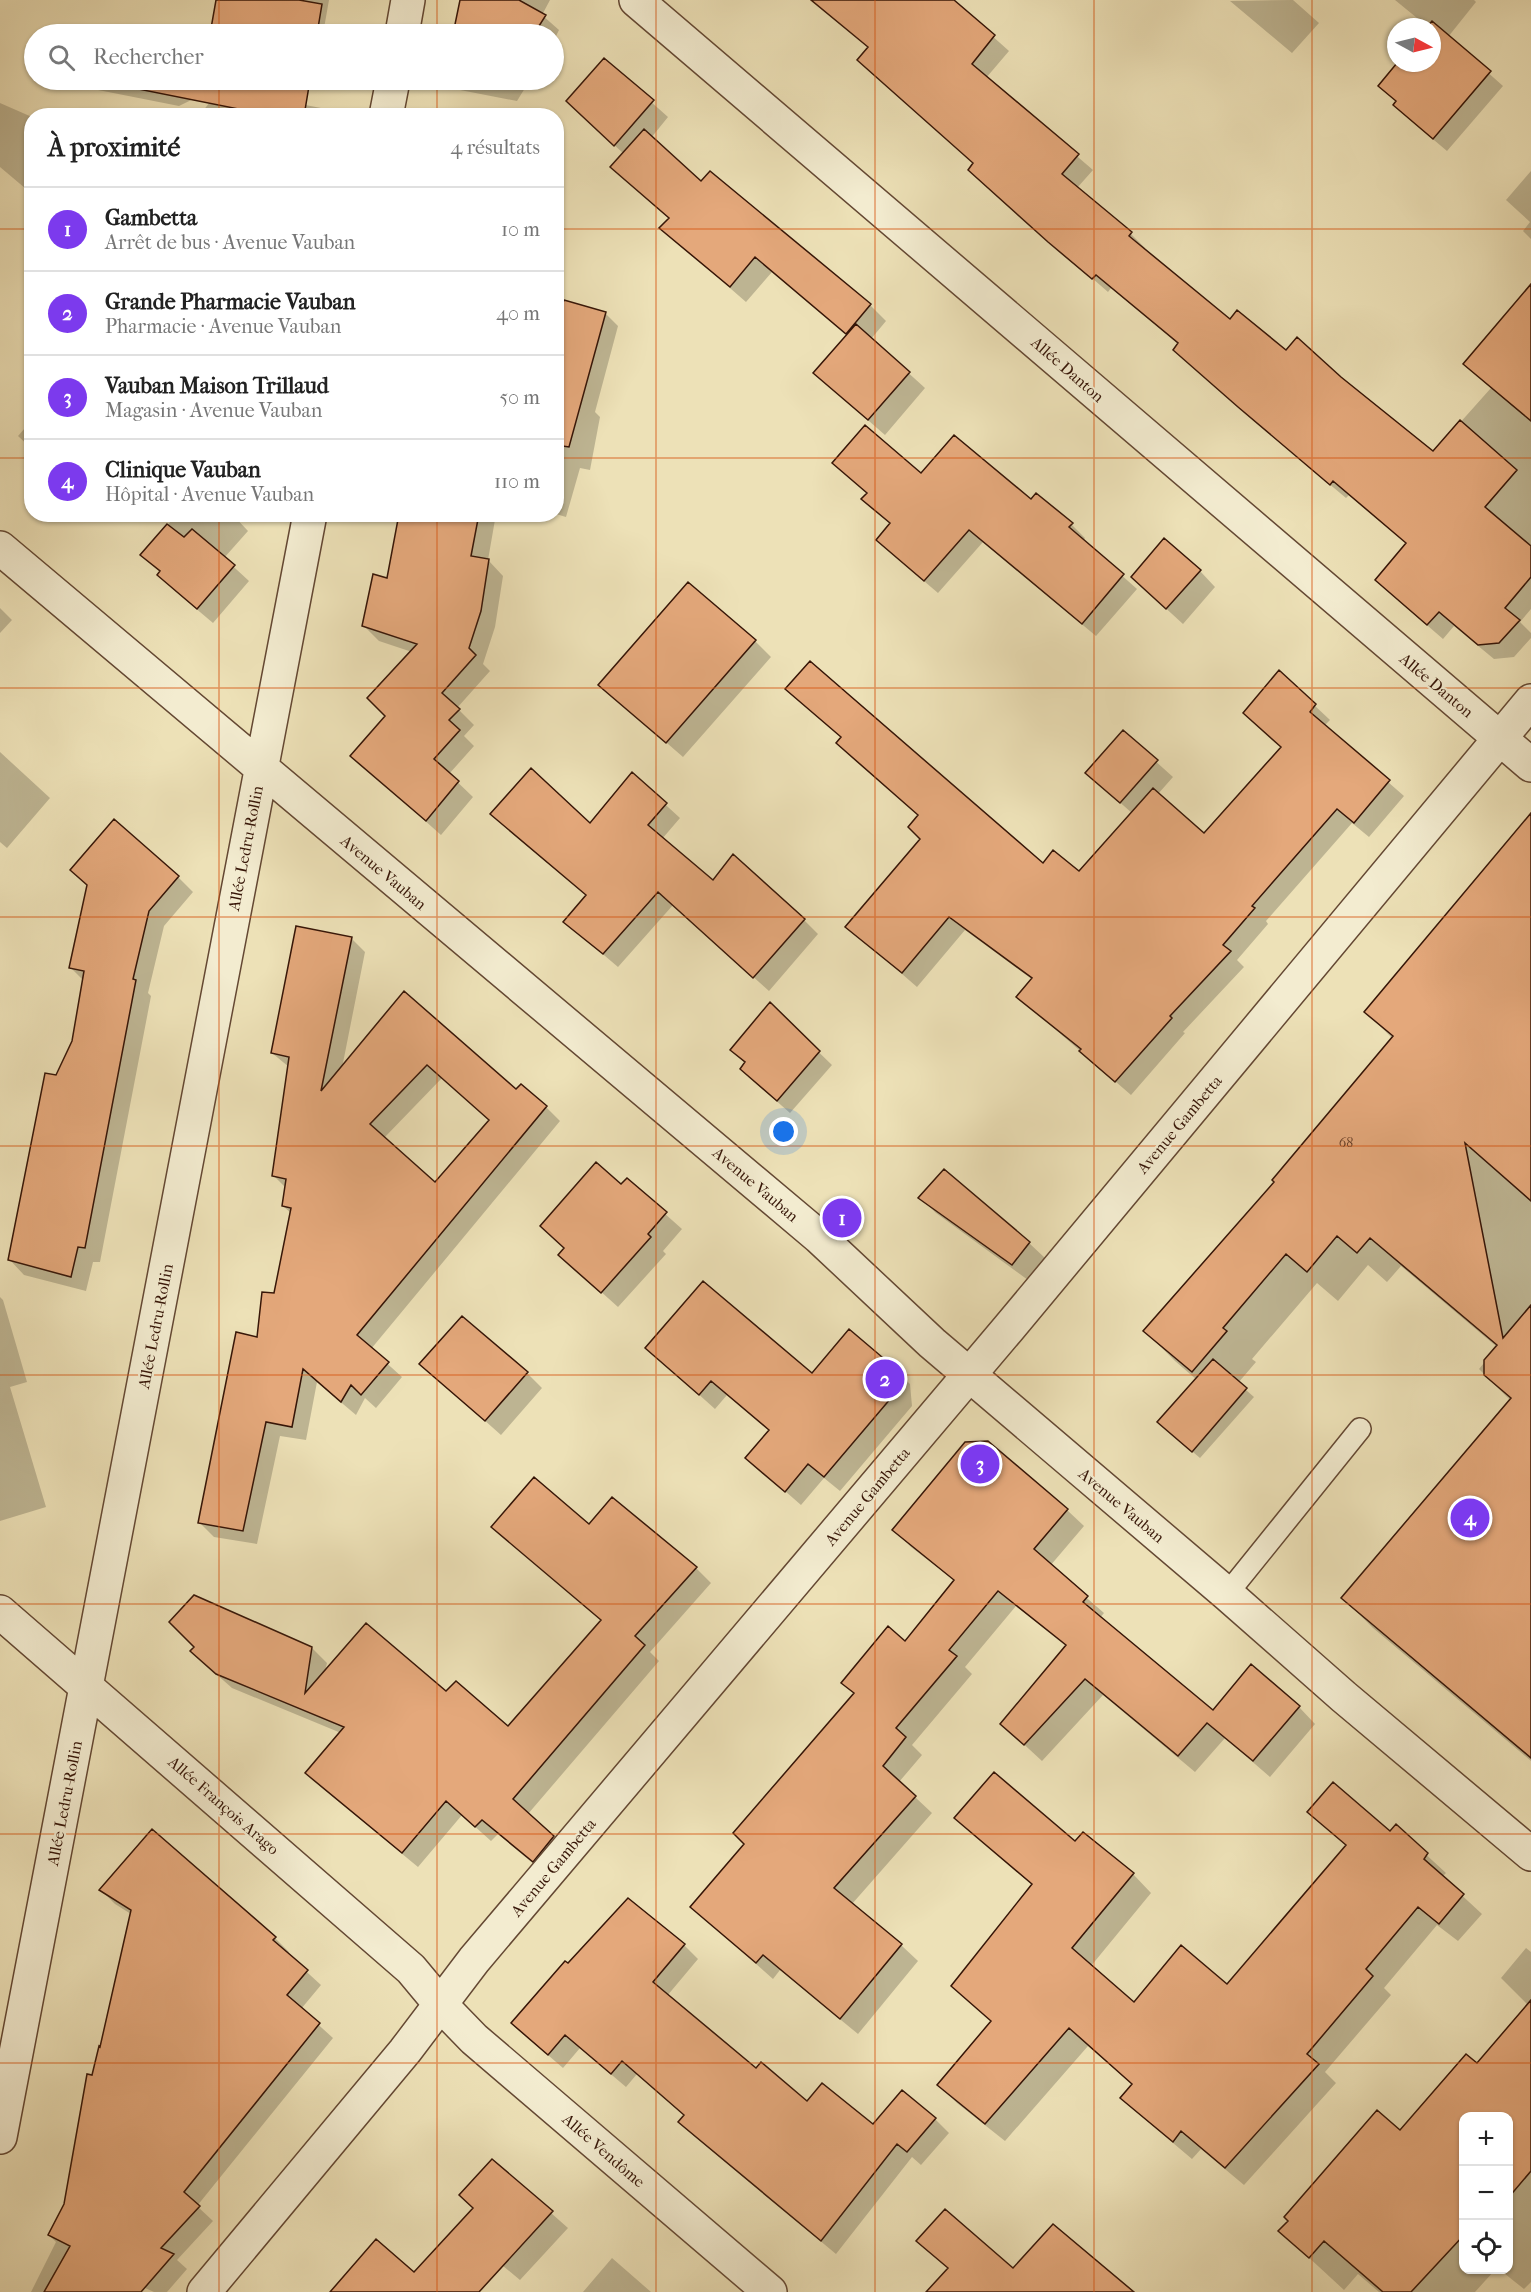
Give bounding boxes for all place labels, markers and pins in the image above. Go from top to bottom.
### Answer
pin: 1 [822,1196,862,1240]
pin: 2 [866,1356,904,1402]
pin: 3 [960,1442,1000,1486]
pin: 4 [1450,1496,1490,1540]

